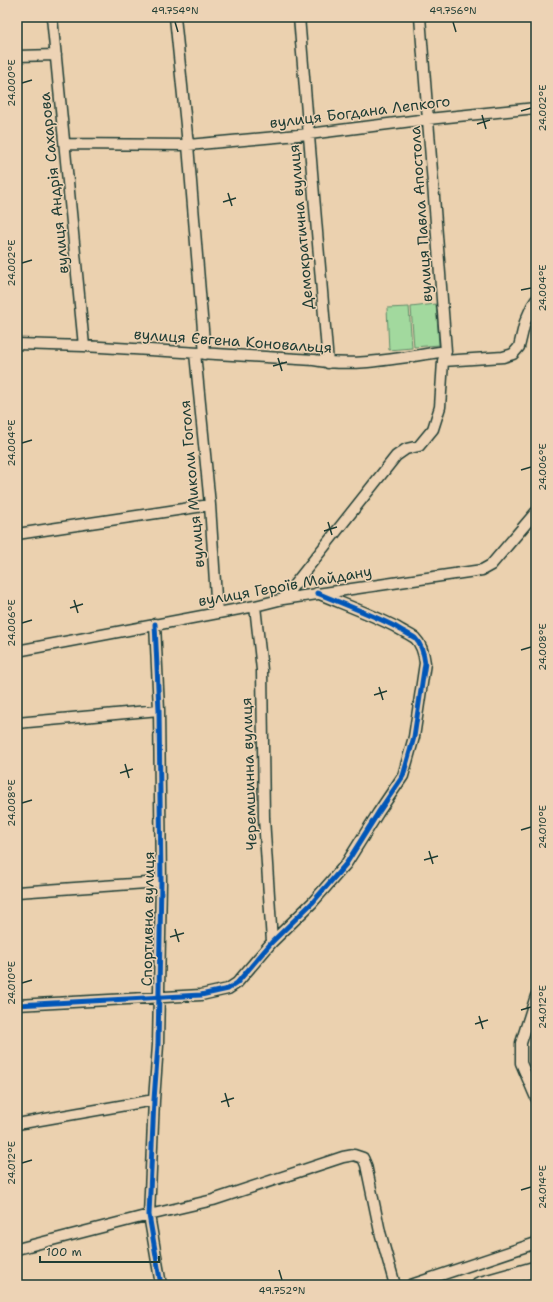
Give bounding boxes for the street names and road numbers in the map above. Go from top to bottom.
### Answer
street label: вулиця Андрія Сахарова [34,91,73,275]
street label: вулиця Богдана Лепкого [269,91,451,133]
street label: вулиця Павла Апостола [405,124,437,303]
street label: Демократична вулиця [284,144,318,310]
street label: вулиця Євгена Коновальця [133,324,333,358]
street label: вулиця Миколи Гоголя [175,399,209,569]
street label: вулиця Героїв Майдану [197,561,373,611]
street label: Черемшинна вулиця [236,697,262,851]
street label: Спортивна вулиця [137,851,159,987]

